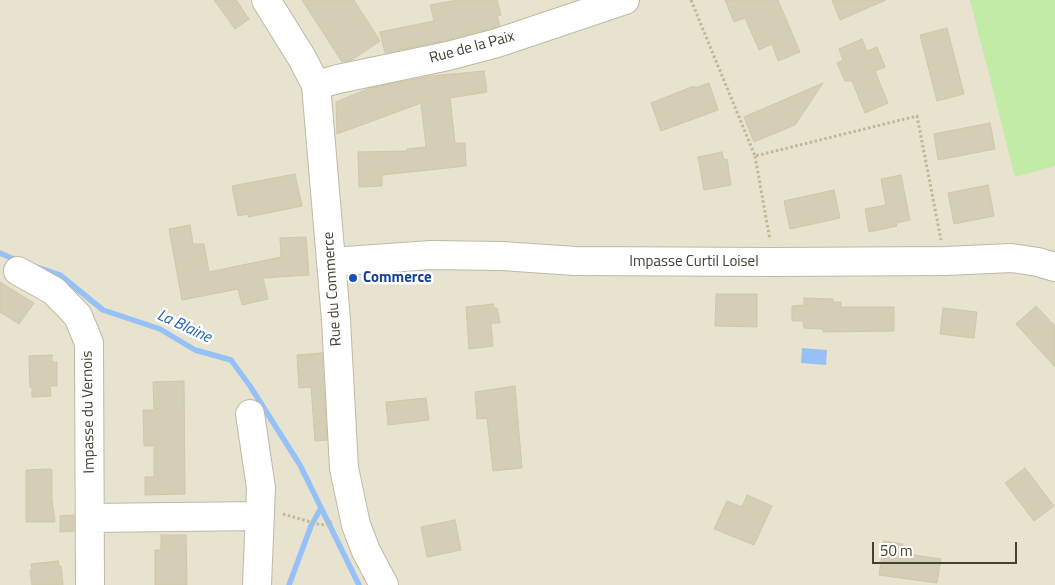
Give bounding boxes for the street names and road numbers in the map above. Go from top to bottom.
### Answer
street label: Rue de la Paix [427,28,517,68]
street label: Rue du Commerce [320,231,346,347]
street label: Impasse Curtil Loisel [629,253,759,271]
street label: Impasse du Vernois [79,350,99,474]

